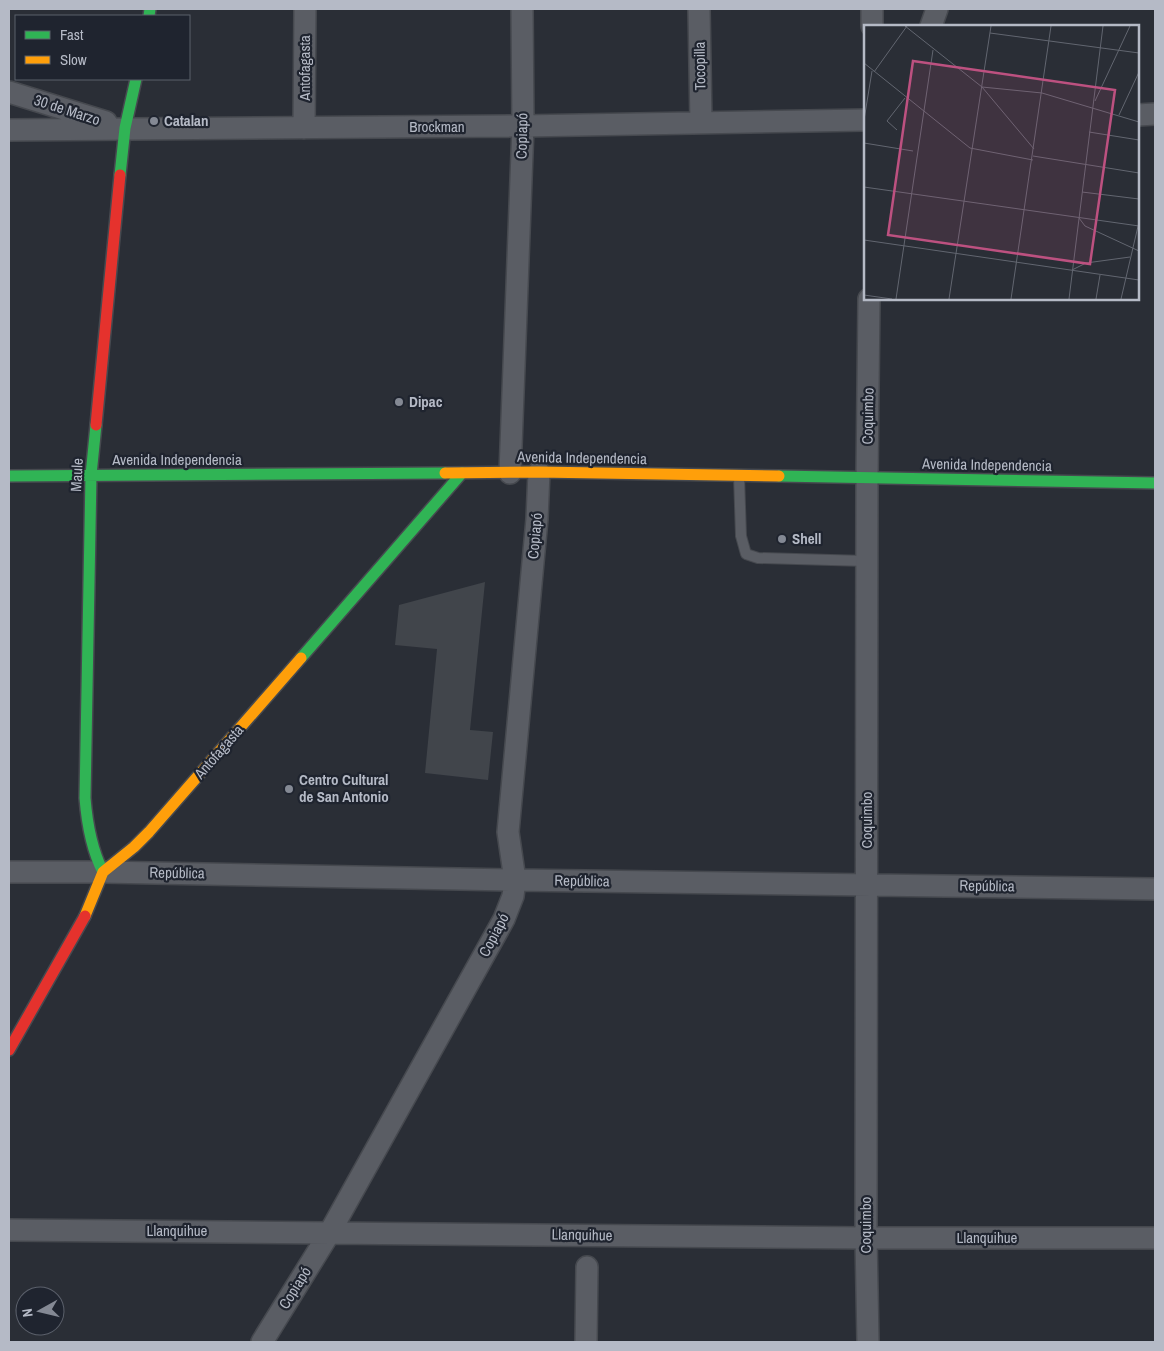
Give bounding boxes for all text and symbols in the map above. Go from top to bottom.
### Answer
legend [15,15,190,80]
text: Fast [60,24,84,45]
inset map [864,25,1139,300]
street label: Antofagasta [294,35,315,102]
street label: Tocopilla [689,41,710,90]
text: Slow [60,49,87,70]
street label: 30 de Marzo [31,89,103,130]
place label: Catalan [164,110,208,131]
street label: Copiapó [511,112,532,159]
marker: Catalan [148,115,160,127]
street label: Brockman [409,116,465,137]
street label: Coquimbo [857,387,878,445]
place label: Dipac [409,391,443,412]
marker: Dipac [393,396,405,408]
street label: Avenida Independencia [516,446,647,469]
street label: Avenida Independencia [111,449,242,470]
street label: Avenida Independencia [921,453,1052,476]
street label: Maule [65,458,88,492]
street label: Copiapó [522,512,547,560]
place label: Shell [792,528,821,549]
marker: Shell [776,533,788,545]
street label: Antofagasta [189,720,248,784]
place label: Centro Cultural de San Antonio [299,769,389,807]
marker: Centro Cultural de San Antonio [283,783,295,795]
street label: Coquimbo [856,791,877,848]
street label: República [149,862,205,883]
street label: República [554,870,610,891]
street label: República [959,875,1015,896]
street label: Copiapó [473,909,514,960]
street label: Coquimbo [855,1196,876,1253]
street label: Llanquihue [147,1220,208,1241]
street label: Llanquihue [551,1223,613,1246]
street label: Llanquihue [957,1227,1018,1248]
street label: Copiapó [273,1262,316,1313]
north arrow [15,1286,65,1336]
text: N [18,1307,37,1318]

